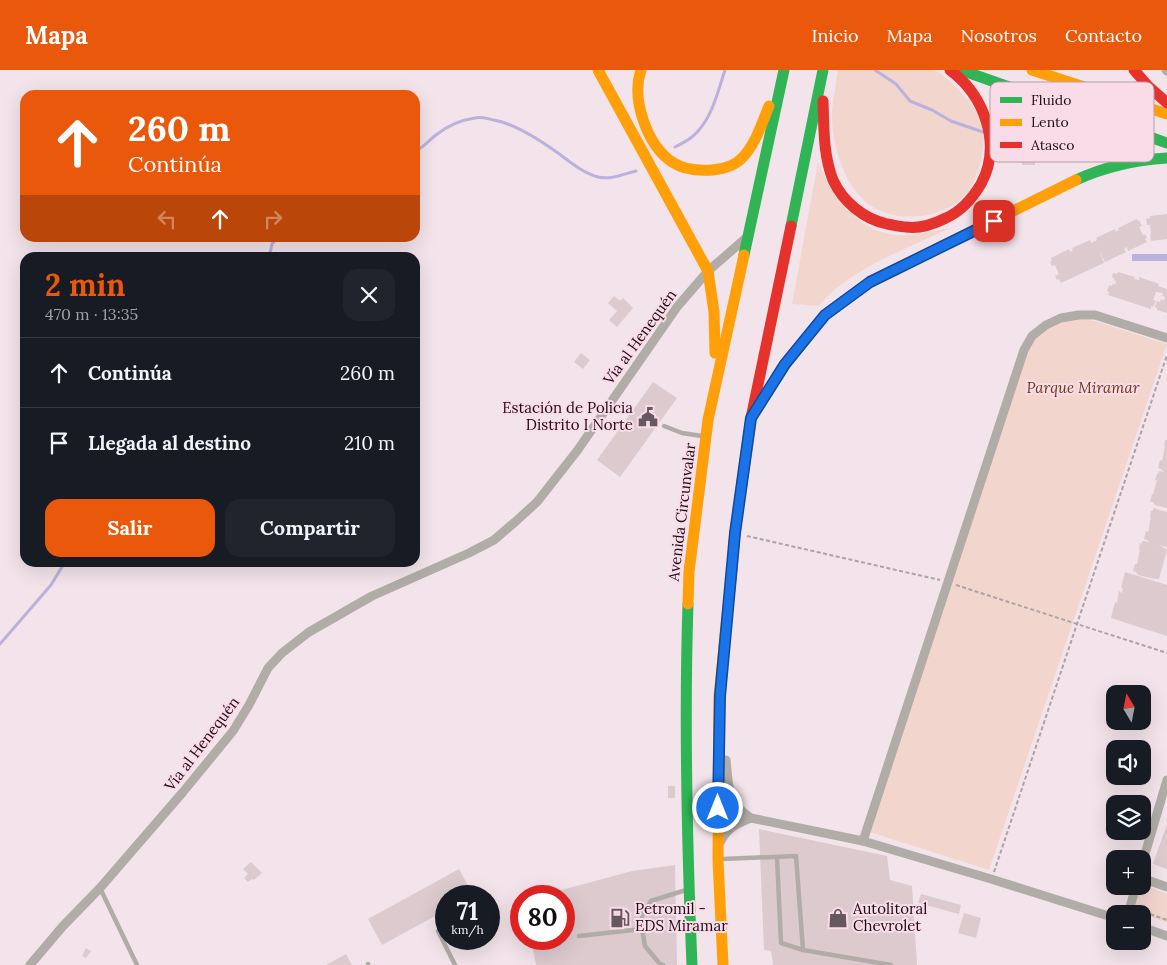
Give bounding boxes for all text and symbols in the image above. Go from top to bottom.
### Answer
text: Mapa [25,20,88,51]
text: Inicio [812,24,859,47]
text: Mapa [887,24,932,47]
text: Nosotros [960,24,1037,47]
text: Contacto [1065,24,1142,47]
legend [990,82,1154,162]
text: Fluido [1031,91,1071,109]
text: 260 m [128,106,230,151]
icon: ahead [45,110,110,175]
text: Lento [1031,113,1069,131]
text: Atasco [1030,136,1074,154]
text: Continúa [128,150,222,178]
pin [973,200,1015,242]
icon: left [153,205,181,233]
icon: ahead [206,205,234,233]
icon: right [259,205,287,233]
icon: arrive [980,207,1008,235]
text: 2 min [45,266,125,304]
button: close [343,269,395,321]
street label: Vía al Henequén [598,286,680,389]
text: 470 m · 13:35 [45,304,138,324]
icon: ahead [45,359,73,387]
text: Continúa [88,361,172,385]
text: 260 m [340,361,395,385]
park label: Parque Miramar [1027,378,1140,397]
place label: Estación de Policia Distrito I Norte [502,398,633,434]
public building icon: Estación de Policia Distrito I Norte [637,406,659,428]
icon: arrive [45,429,73,457]
text: Llegada al destino [88,431,251,455]
text: 210 m [344,431,395,455]
street label: Avenida Circunvalar [663,441,699,583]
button: Salir [45,499,215,557]
button: Compartir [225,499,395,557]
north arrow [1106,685,1151,730]
map controls [1106,685,1151,950]
street label: Vía al Henequén [159,693,243,795]
button: sound [1106,740,1151,785]
position arrow [691,781,743,833]
button: layers [1106,795,1151,840]
button: + [1106,850,1151,895]
speed limit sign: 80 [510,885,575,950]
text: 71 [457,895,478,927]
place label: Petromil - EDS Miramar [635,899,728,935]
place label: Autolitoral Chevrolet [852,899,927,935]
button: − [1106,905,1151,950]
fuel station icon: Petromil - EDS Miramar [609,907,631,929]
shop icon: Autolitoral Chevrolet [827,907,849,929]
text: km/h [451,922,484,937]

